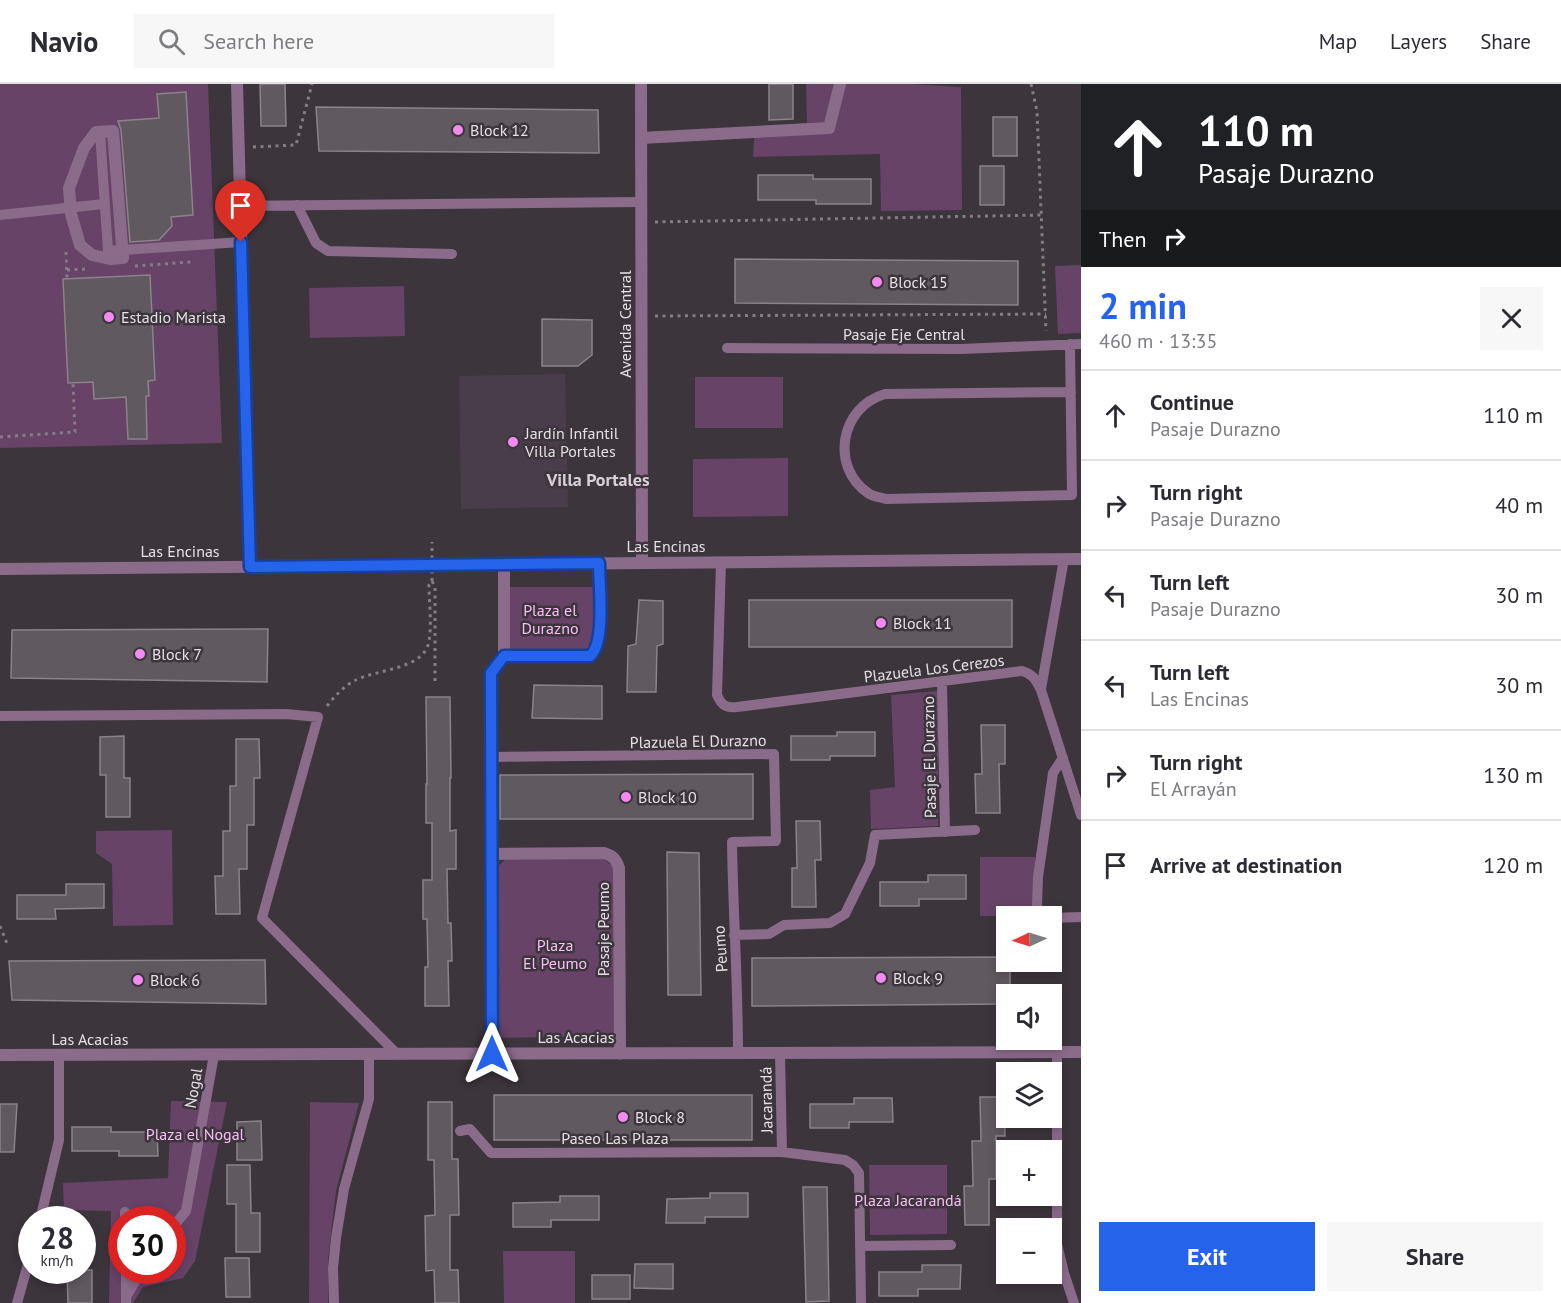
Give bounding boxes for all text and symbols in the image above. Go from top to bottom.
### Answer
search box [134,14,554,68]
text: Navio [30,23,98,60]
icon: search [155,25,188,58]
text: Search here [203,27,314,55]
text: Map [1319,28,1357,55]
text: Layers [1390,28,1447,55]
text: Share [1480,28,1531,55]
text: 110 m [1198,103,1314,158]
icon: ahead [1099,108,1177,186]
place label: Block 12 [470,120,529,140]
marker: Block 12 [451,123,465,137]
text: Pasaje Durazno [1198,156,1375,190]
pin [215,180,266,242]
icon: arrive [224,189,257,222]
icon: right [1158,222,1191,255]
text: Then [1099,225,1146,253]
street label: Avenida Central [615,270,635,378]
place label: Block 15 [889,272,948,292]
marker: Block 15 [870,275,884,289]
text: 2 min [1099,282,1187,329]
button: close [1480,287,1543,350]
place label: Estadio Marista [121,307,226,327]
marker: Estadio Marista [102,310,116,324]
street label: Pasaje Eje Central [843,324,965,344]
text: 460 m · 13:35 [1099,328,1217,354]
text: Continue [1150,388,1234,416]
icon: ahead [1099,399,1132,432]
text: 110 m [1483,401,1543,429]
text: Pasaje Durazno [1150,416,1281,442]
place label: Jardín Infantil Villa Portales [524,423,619,461]
marker: Jardín Infantil Villa Portales [506,435,520,449]
district label: Villa Portales [545,468,650,491]
text: Turn right [1150,478,1242,506]
icon: right [1099,489,1132,522]
text: 40 m [1495,491,1543,519]
text: Pasaje Durazno [1150,506,1281,532]
street label: Las Encinas [626,536,706,556]
street label: Las Encinas [140,541,220,561]
text: Turn left [1150,568,1230,596]
icon: left [1099,579,1132,612]
text: 30 m [1495,581,1543,609]
text: Pasaje Durazno [1150,596,1281,622]
park label: Plaza el Durazno [522,600,578,638]
place label: Block 11 [893,613,952,633]
marker: Block 11 [874,616,888,630]
place label: Block 7 [152,644,202,664]
marker: Block 7 [133,647,147,661]
street label: Plazuela Los Cerezos [863,649,1006,687]
text: Turn left [1150,658,1230,686]
icon: left [1099,669,1132,702]
text: 30 m [1495,671,1543,699]
text: Las Encinas [1150,686,1249,712]
street label: Pasaje El Durazno [918,696,940,818]
street label: Plazuela El Durazno [629,730,767,752]
text: Turn right [1150,748,1242,776]
icon: right [1099,759,1132,792]
text: 130 m [1483,761,1543,789]
text: El Arrayán [1150,776,1237,802]
place label: Block 10 [638,787,697,807]
marker: Block 10 [619,790,633,804]
icon: arrive [1099,849,1132,882]
text: Arrive at destination [1150,851,1342,879]
text: 120 m [1483,851,1543,879]
street label: Pasaje Peumo [593,882,613,976]
north arrow [996,906,1062,972]
map controls [996,906,1062,1284]
street label: Peumo [708,925,732,973]
park label: Plaza El Peumo [523,935,587,973]
place label: Block 9 [893,968,943,988]
place label: Block 6 [150,970,200,990]
marker: Block 9 [874,971,888,985]
marker: Block 6 [131,973,145,987]
button: sound [996,984,1062,1050]
position arrow [460,1022,524,1086]
street label: Las Acacias [538,1027,615,1047]
street label: Las Acacias [52,1029,129,1049]
button: layers [996,1062,1062,1128]
street label: Nogal [180,1066,206,1110]
street label: Jacarandá [755,1067,777,1134]
place label: Block 8 [635,1107,685,1127]
marker: Block 8 [616,1110,630,1124]
park label: Plaza el Nogal [146,1124,245,1144]
street label: Paseo Las Plaza [561,1128,669,1148]
button: + [996,1140,1062,1206]
park label: Plaza Jacarandá [854,1190,962,1210]
speed limit sign: 30 [108,1206,186,1284]
text: 28 [40,1218,74,1257]
button: − [996,1218,1062,1284]
button: Exit [1099,1222,1315,1291]
button: Share [1327,1222,1543,1291]
text: km/h [41,1251,73,1270]

